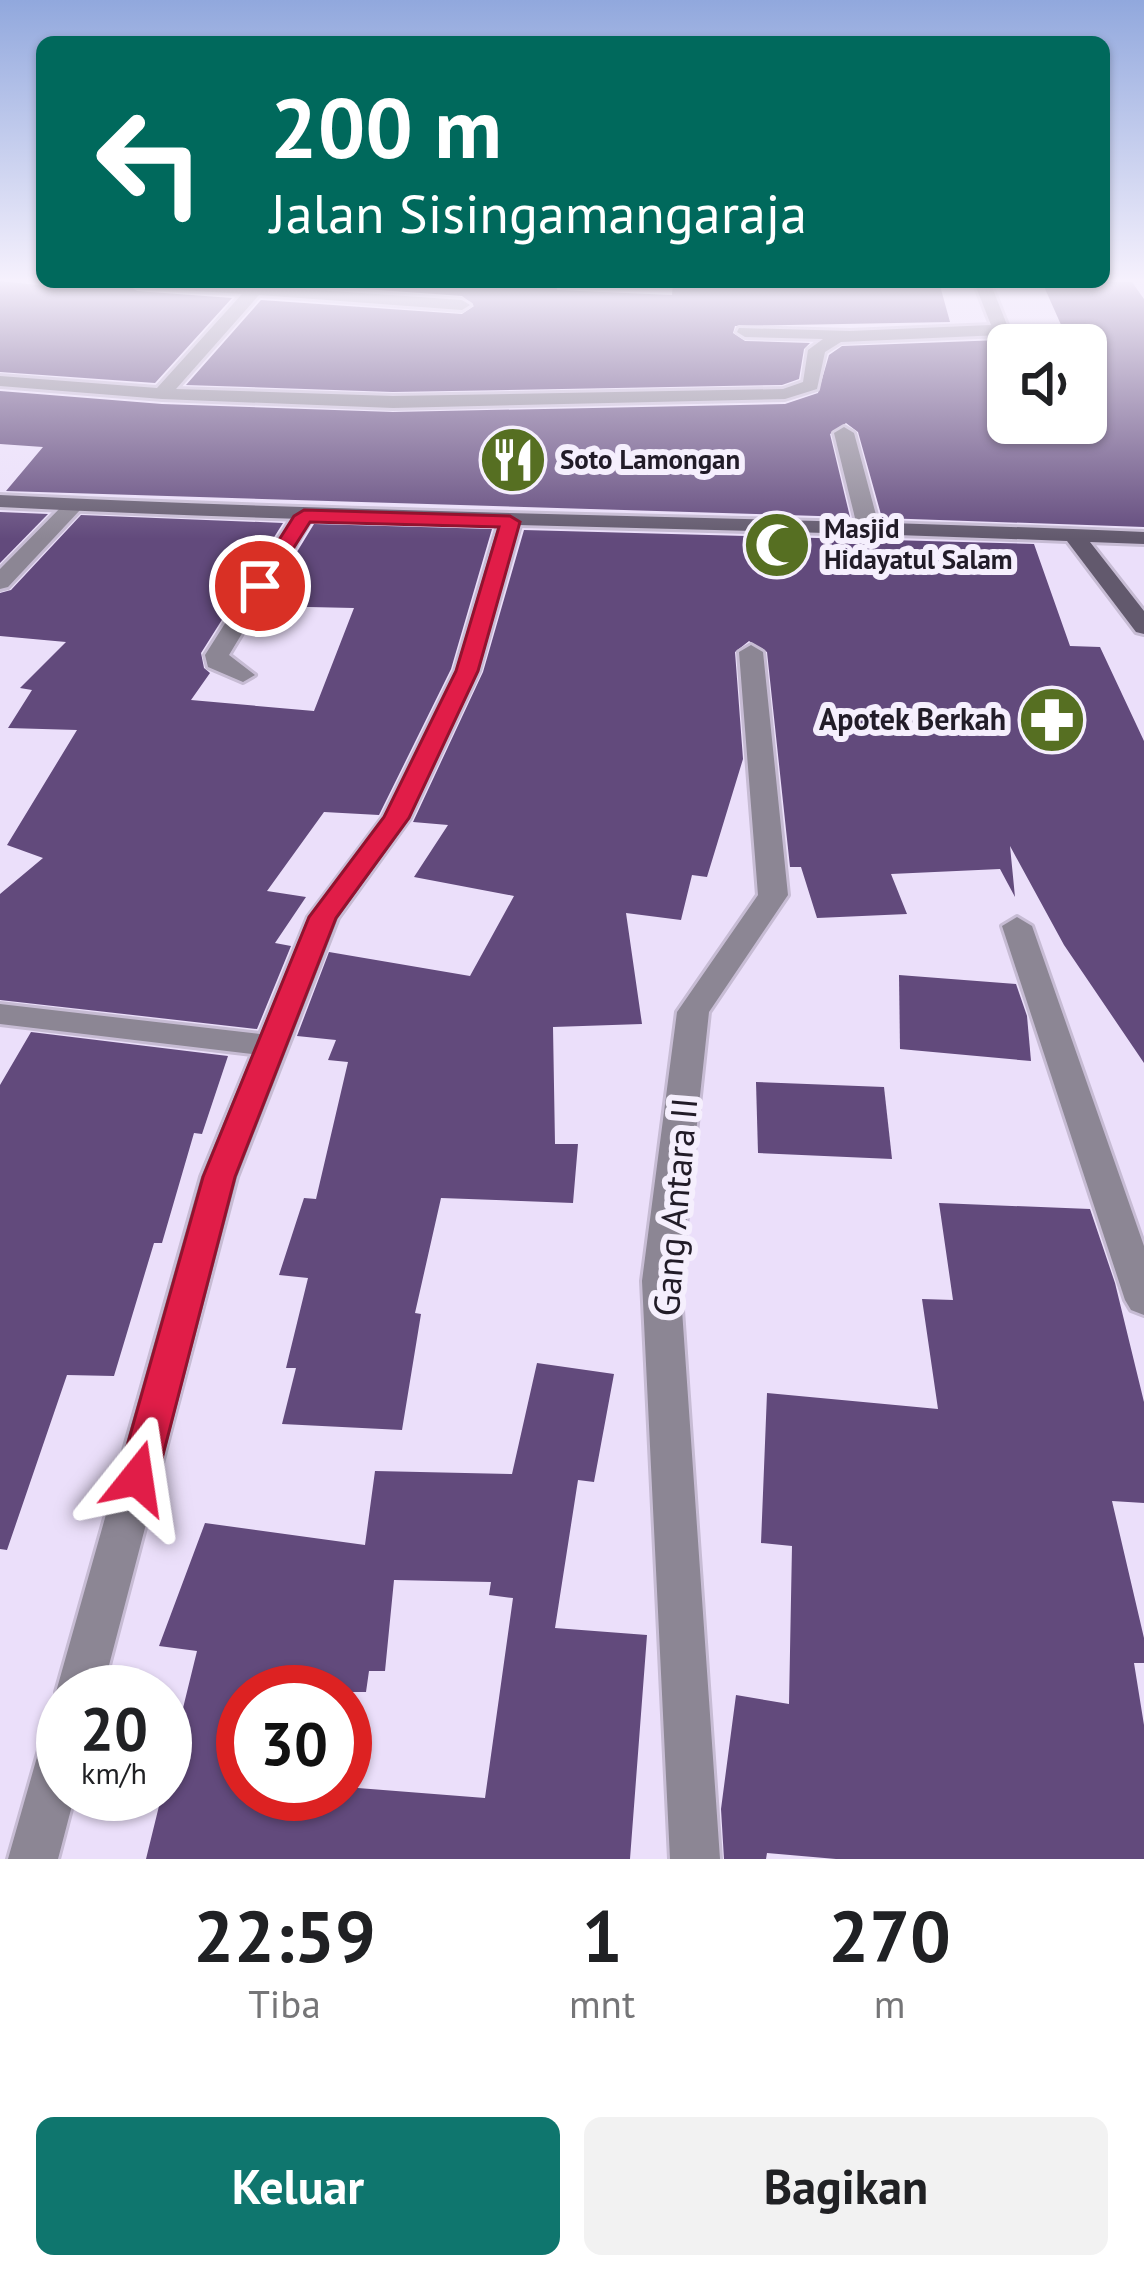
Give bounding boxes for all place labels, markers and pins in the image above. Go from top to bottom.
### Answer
restaurant icon: Soto Lamongan [478,425,548,495]
place label: Soto Lamongan [560,442,740,476]
mosque icon: Masjid Hidayatul Salam [742,510,812,580]
place label: Masjid Hidayatul Salam [824,511,1013,576]
pin [209,535,311,637]
pharmacy icon: Apotek Berkah [1017,685,1087,755]
place label: Apotek Berkah [819,699,1006,738]

